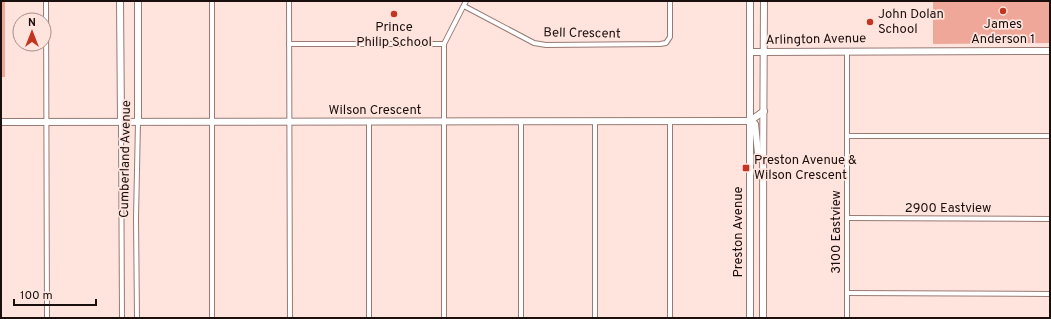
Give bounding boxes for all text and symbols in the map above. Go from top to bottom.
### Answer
marker: James Anderson 1 [998,6,1008,16]
place label: John Dolan School [878,7,944,38]
marker: Prince Philip School [389,9,399,19]
north arrow [12,12,52,52]
text: N [28,16,36,30]
marker: John Dolan School [865,17,875,27]
place label: James Anderson 1 [971,17,1035,48]
place label: Prince Philip School [356,20,432,51]
street label: Bell Crescent [543,25,621,43]
street label: Arlington Avenue [766,31,866,49]
street label: Cumberland Avenue [117,100,135,218]
street label: Wilson Crescent [329,103,422,119]
place label: Preston Avenue & Wilson Crescent [754,153,857,184]
marker: Preston Avenue & Wilson Crescent [741,163,751,173]
street label: Preston Avenue [731,186,747,278]
street label: 3100 Eastview [829,190,845,274]
street label: 2900 Eastview [905,201,991,217]
scale bar [14,281,96,307]
text: 100 m [20,288,53,304]

